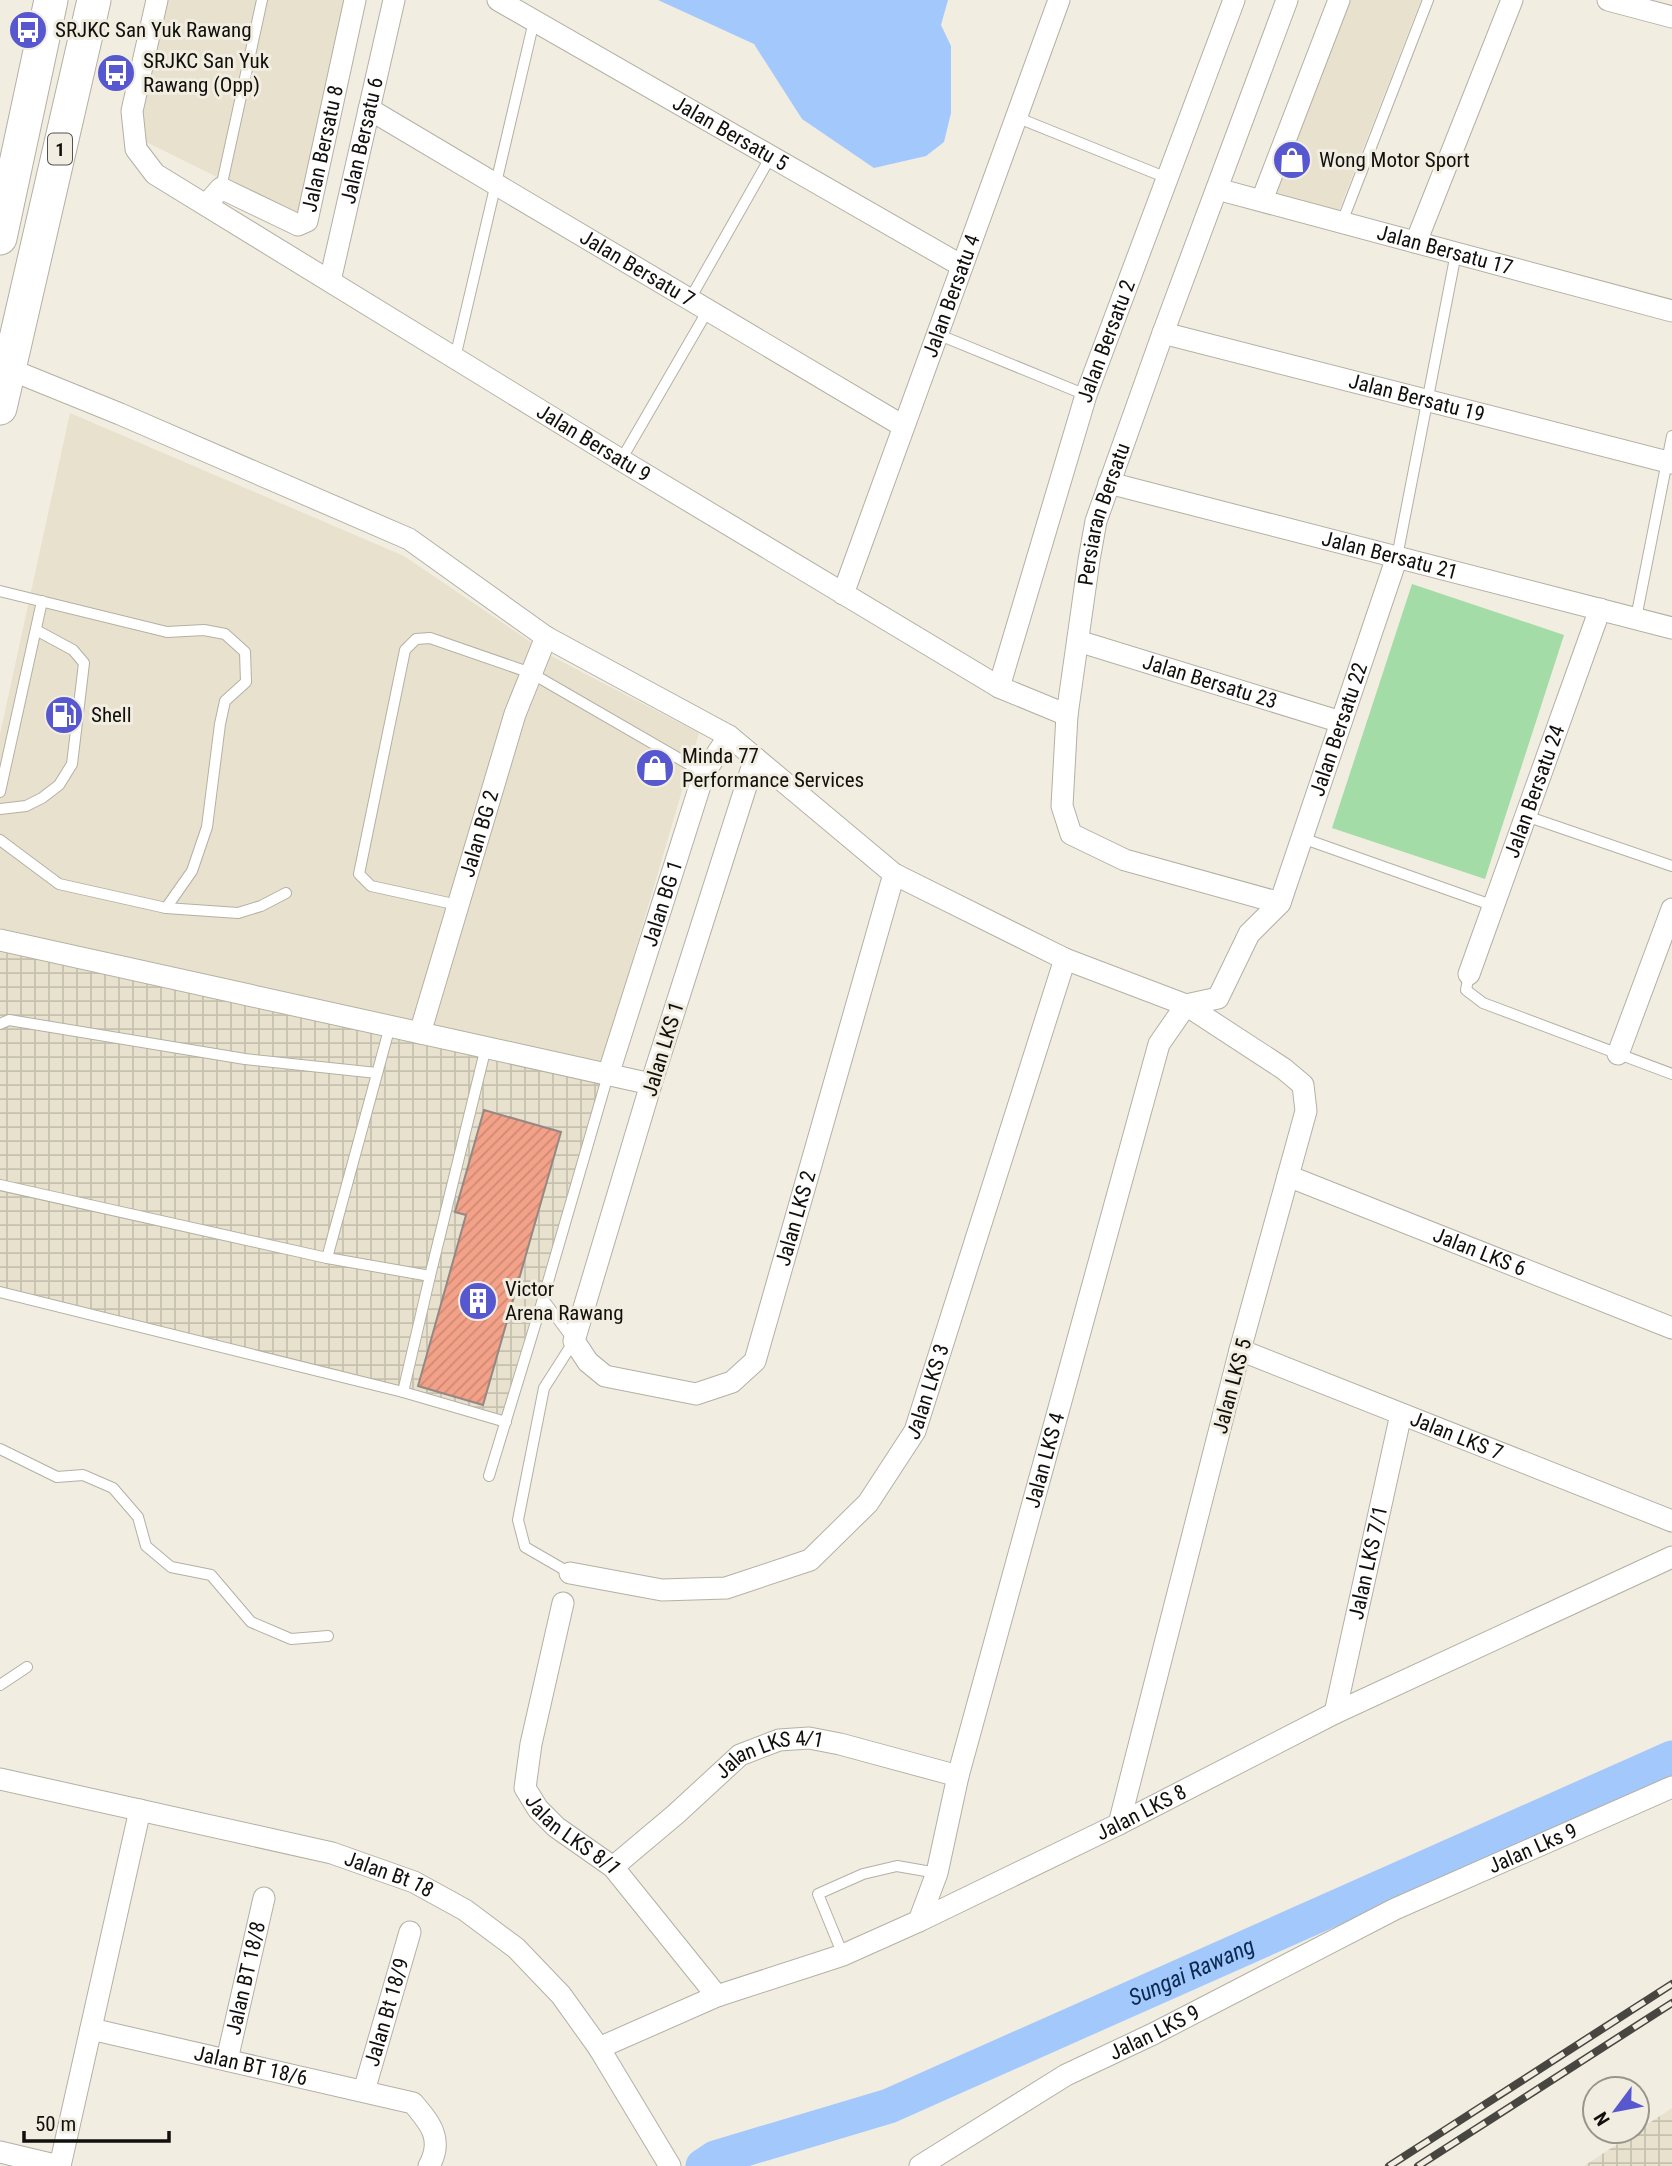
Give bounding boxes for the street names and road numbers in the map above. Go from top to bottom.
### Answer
street label: Jalan Bersatu 6 [336,75,388,206]
street label: Jalan Bersatu 8 [297,83,348,214]
street label: Jalan Bersatu 5 [669,91,792,176]
road number: 1 [48,134,72,164]
street label: Jalan Bersatu 17 [1375,220,1515,280]
street label: Jalan Bersatu 7 [576,225,699,312]
street label: Jalan Bersatu 4 [918,231,985,361]
street label: Jalan Bersatu 2 [1072,277,1140,405]
street label: Jalan Bersatu 19 [1346,369,1487,427]
street label: Jalan Bersatu 9 [532,399,655,487]
street label: Persiaran Bersatu [1074,440,1135,587]
street label: Jalan Bersatu 21 [1319,526,1460,584]
street label: Jalan Bersatu 23 [1140,650,1280,714]
street label: Jalan Bersatu 22 [1305,659,1372,799]
street label: Jalan Bersatu 24 [1500,722,1569,861]
street label: Jalan BG 2 [455,787,504,880]
street label: Jalan BG 1 [638,857,687,950]
street label: Jalan LKS 1 [637,999,689,1099]
street label: Jalan LKS 2 [771,1168,821,1269]
street label: Jalan LKS 6 [1430,1223,1529,1281]
street label: Jalan LKS 5 [1208,1336,1256,1436]
street label: Jalan LKS 3 [901,1341,954,1444]
street label: Jalan LKS 7 [1407,1407,1506,1465]
street label: Jalan LKS 4 [1020,1410,1069,1510]
street label: Jalan LKS 7/1 [1344,1503,1392,1622]
street label: Jalan LKS 4/1 [710,1726,826,1784]
street label: Jalan LKS 8 [1092,1780,1190,1845]
street label: Jalan LKS 8/1 [520,1790,626,1879]
street label: Jalan Lks 9 [1485,1818,1581,1878]
street label: Jalan Bt 18 [341,1846,438,1902]
street label: Jalan BT 18/8 [221,1919,270,2037]
street label: Jalan Bt 18/9 [360,1955,414,2069]
street label: Jalan LKS 9 [1105,2000,1203,2065]
street label: Jalan BT 18/6 [192,2041,310,2090]

